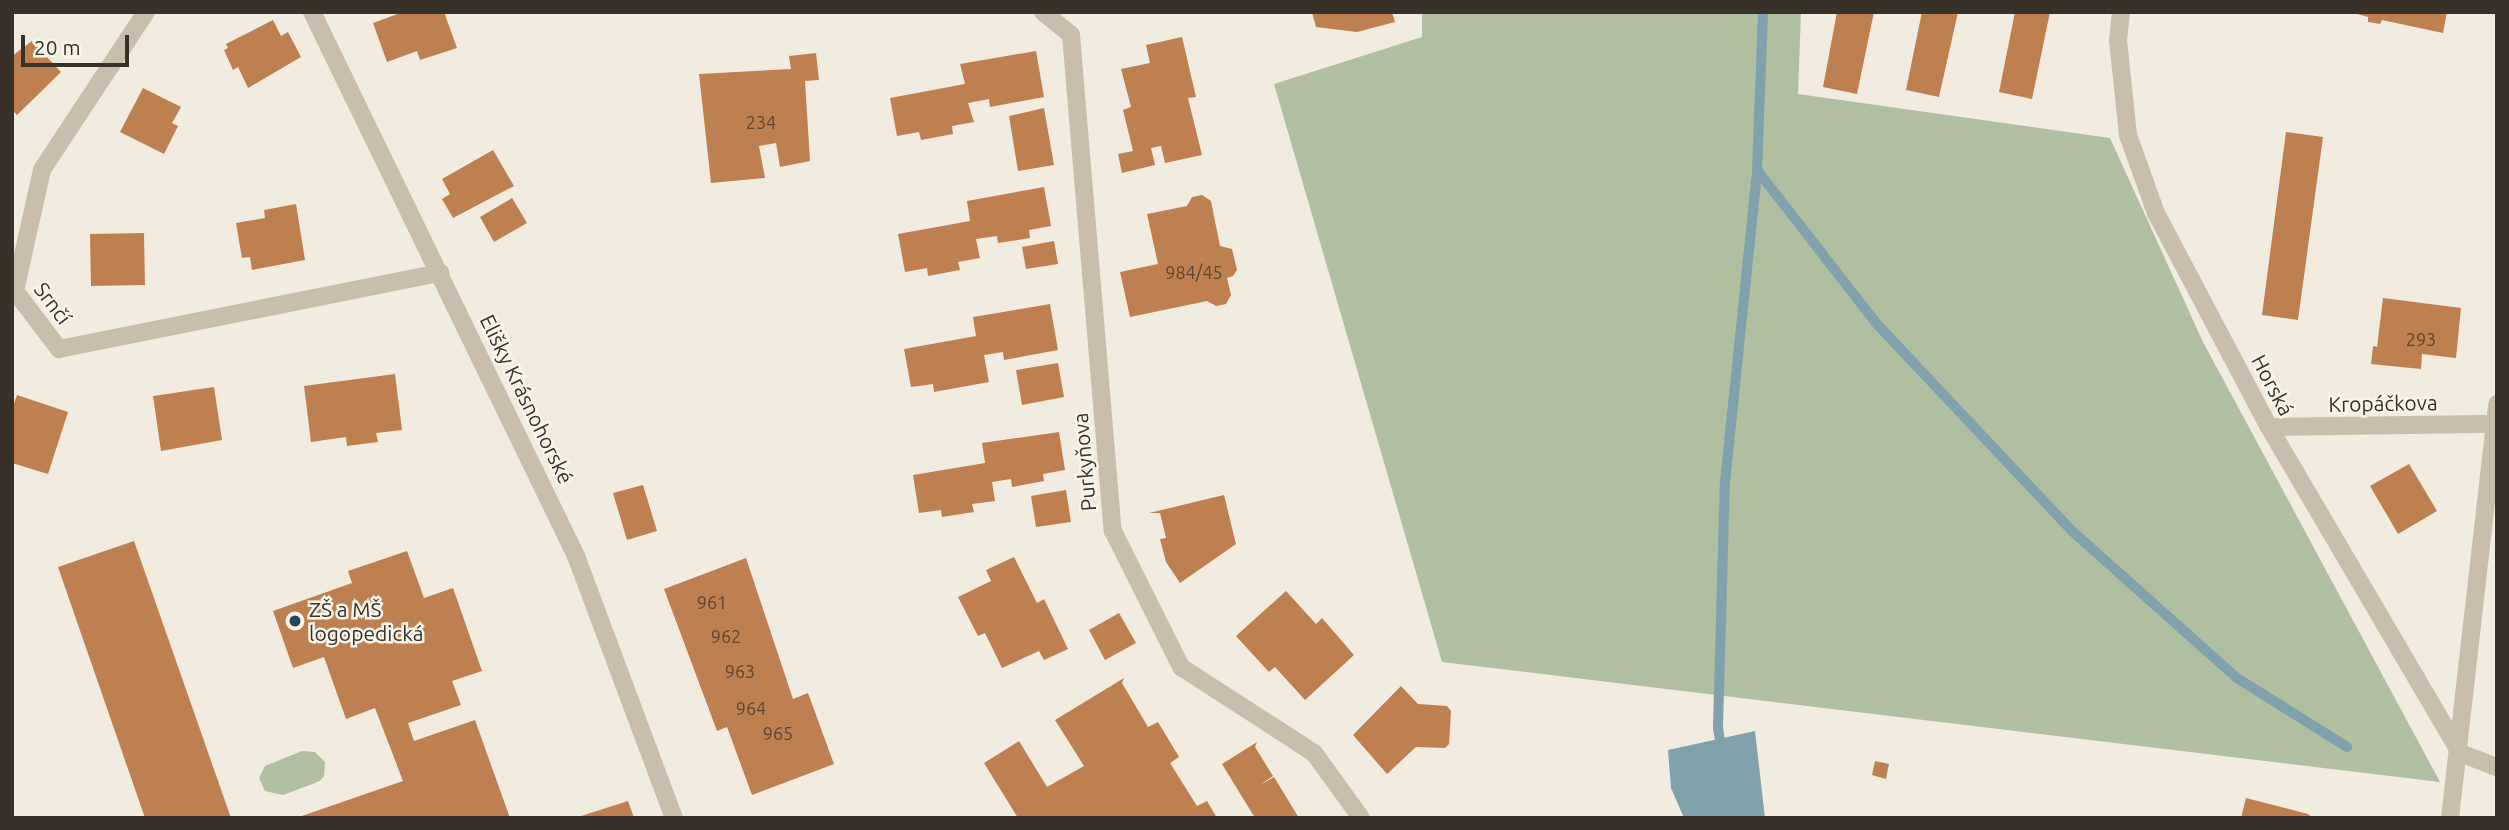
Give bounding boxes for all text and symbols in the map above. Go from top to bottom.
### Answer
scale bar [24,21,133,65]
text: 20 m [34,35,81,59]
house number: 234 [746,111,776,133]
house number: 984/45 [1165,261,1223,283]
street label: Srnčí [29,277,77,329]
street label: Elišky Krásnohorské [475,310,579,488]
house number: 293 [2406,328,2436,350]
street label: Horská [2247,350,2299,420]
street label: Kropáčkova [2328,389,2438,417]
street label: Purkyňova [1067,412,1101,512]
house number: 961 [697,591,727,613]
place label: ZŠ a MŠ logopedická [309,596,424,646]
marker: ZŠ a MŠ logopedická [287,613,303,629]
house number: 962 [711,625,741,647]
house number: 963 [725,660,755,682]
house number: 964 [736,697,766,719]
house number: 965 [763,722,793,744]

